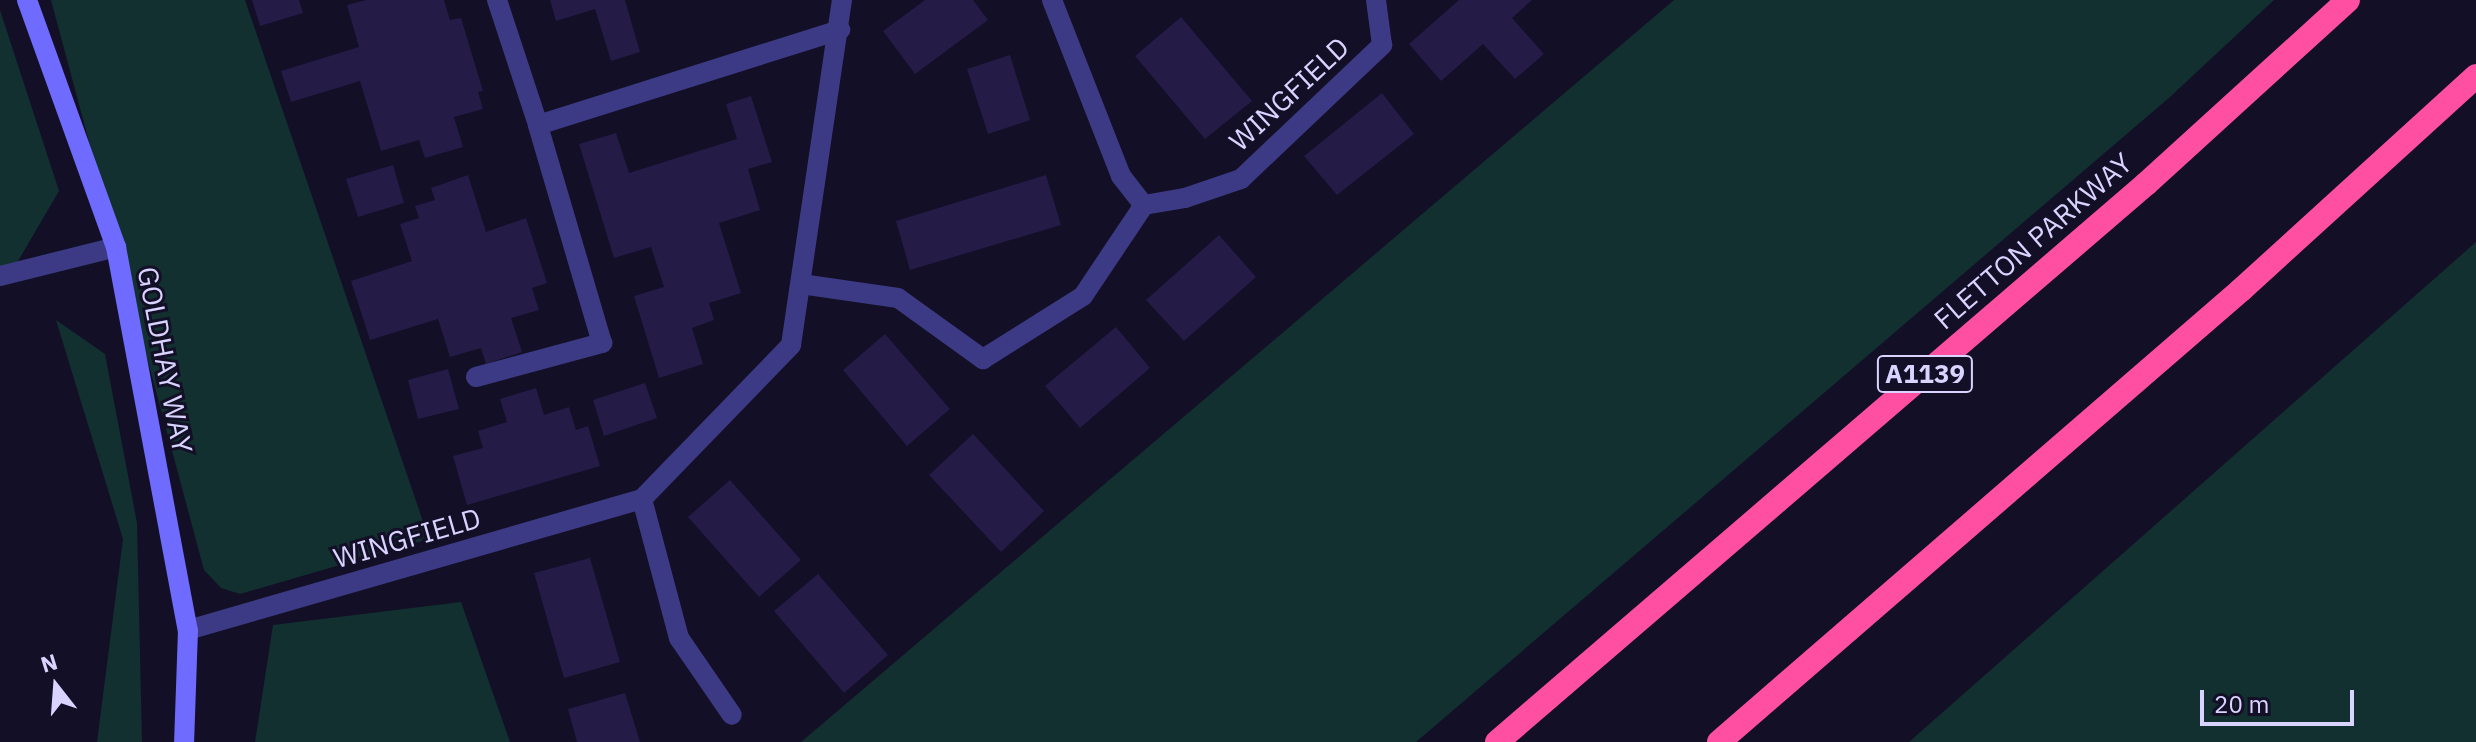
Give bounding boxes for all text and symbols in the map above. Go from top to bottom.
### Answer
street label: WINGFIELD [1222,30,1356,158]
street label: FLETTON PARKWAY [1927,146,2139,336]
street label: GOLDHAY WAY [130,264,200,456]
road number: A1139 [1875,352,1975,396]
street label: WINGFIELD [330,501,484,575]
north arrow [16,646,96,726]
text: N [37,646,61,679]
scale bar [2204,674,2358,724]
text: 20 m [2214,688,2269,720]

